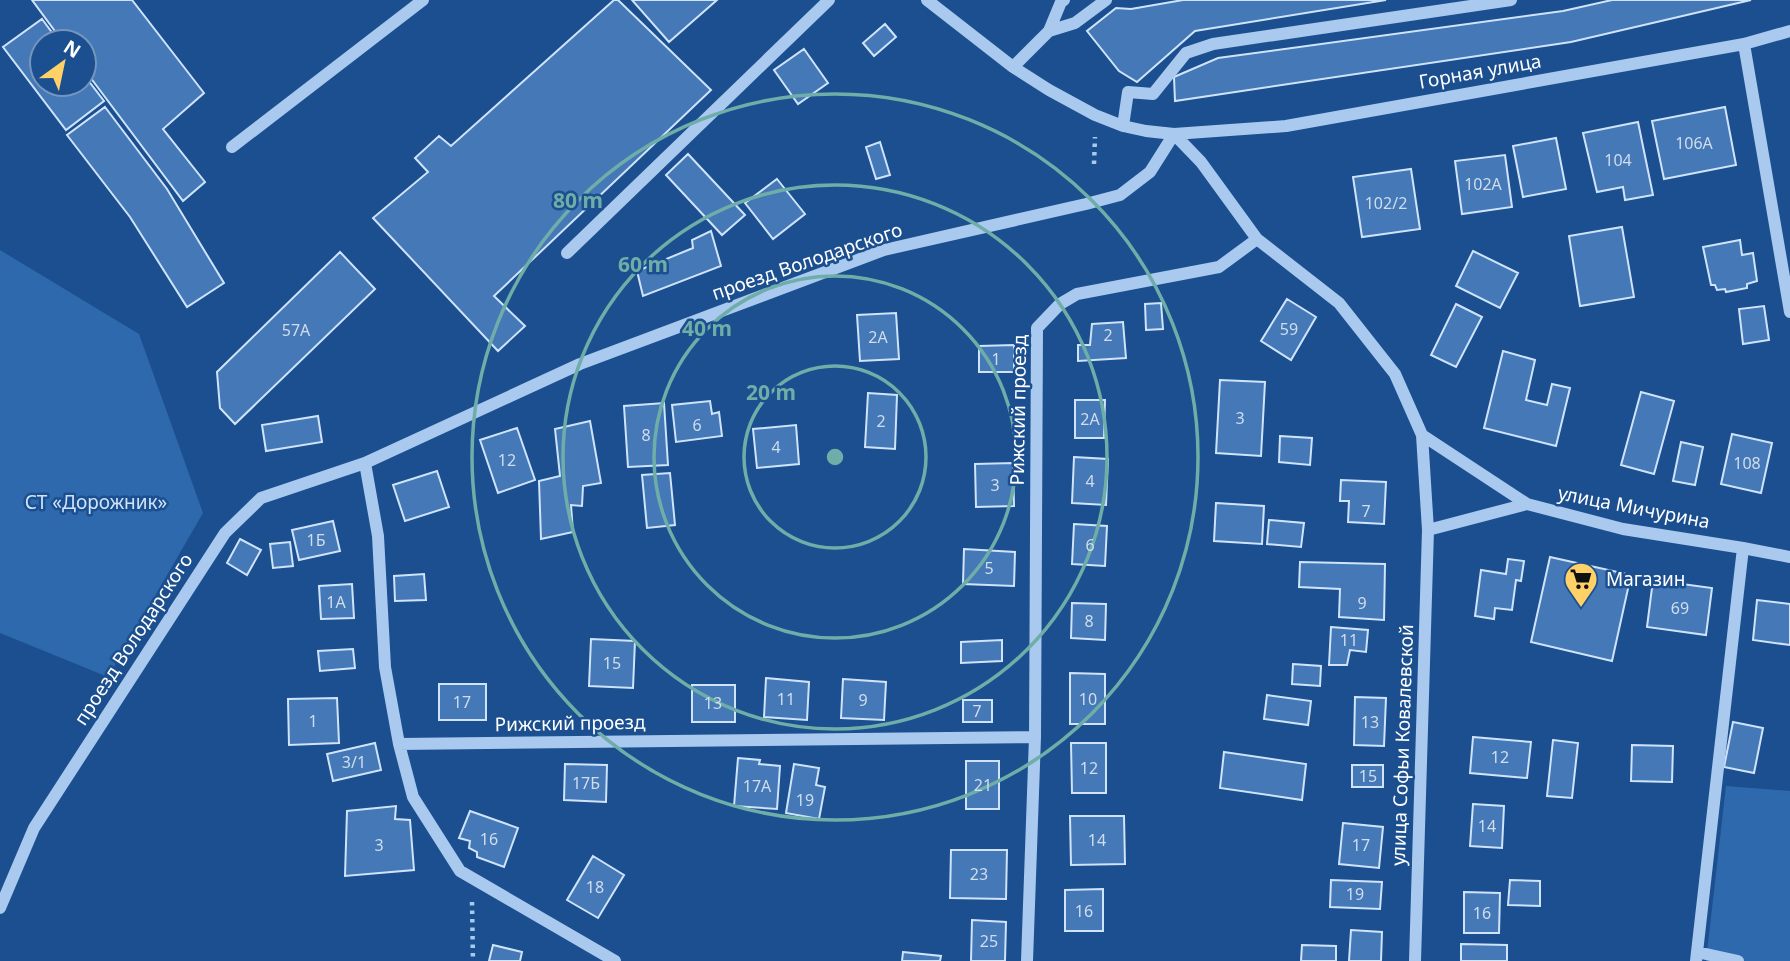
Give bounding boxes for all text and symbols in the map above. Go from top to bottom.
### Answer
north arrow [28,28,98,98]
text: N [59,34,86,64]
street label: Горная улица [1417,47,1543,95]
house number: 106А [1675,132,1714,154]
house number: 104 [1604,149,1632,171]
house number: 102А [1464,173,1503,195]
text: 80 m [553,186,603,214]
house number: 102/2 [1365,192,1407,214]
street label: проезд Володарского [708,216,906,306]
text: 60 m [618,250,668,278]
text: 40 m [682,314,732,342]
house number: 59 [1280,318,1298,340]
house number: 57А [282,319,311,341]
house number: 2 [1103,324,1113,346]
house number: 2А [868,326,888,348]
street label: Рижский проезд [1004,334,1032,486]
house number: 1 [991,348,1001,370]
text: 20 m [746,378,796,406]
house number: 3 [1235,407,1245,429]
house number: 2А [1080,408,1100,430]
house number: 2 [876,410,886,432]
house number: 6 [692,414,702,436]
house number: 8 [641,424,651,446]
house number: 4 [771,436,781,458]
centre of rings [823,445,847,469]
house number: 12 [498,449,516,471]
house number: 108 [1733,452,1761,474]
house number: 4 [1085,470,1095,492]
house number: 3 [990,474,1000,496]
street label: улица Мичурина [1556,480,1712,534]
park label: СТ «Дорожник» [25,489,167,515]
house number: 7 [1361,500,1371,522]
house number: 1Б [307,529,326,551]
house number: 6 [1085,534,1095,556]
street label: проезд Володарского [68,548,198,730]
house number: 5 [984,557,994,579]
supermarket icon: Магазин [1562,560,1600,609]
place label: Магазин [1606,566,1685,592]
house number: 1А [326,591,346,613]
house number: 9 [1357,592,1367,614]
house number: 69 [1671,597,1689,619]
house number: 8 [1084,610,1094,632]
street label: улица Софьи Ковалевской [1385,624,1419,866]
house number: 11 [1340,629,1358,651]
house number: 15 [603,652,621,674]
house number: 11 [777,688,795,710]
house number: 10 [1079,688,1097,710]
house number: 9 [858,689,868,711]
house number: 17 [453,691,471,713]
house number: 13 [704,692,722,714]
house number: 7 [972,700,982,722]
street label: Рижский проезд [494,709,646,737]
house number: 1 [308,710,318,732]
house number: 13 [1361,711,1379,733]
house number: 12 [1491,746,1509,768]
house number: 3/1 [342,751,366,773]
house number: 12 [1080,757,1098,779]
house number: 15 [1359,765,1377,787]
house number: 17Б [572,772,600,794]
house number: 21 [974,774,992,796]
house number: 17А [743,775,772,797]
house number: 19 [796,789,814,811]
house number: 14 [1478,815,1496,837]
house number: 16 [480,828,498,850]
house number: 14 [1088,829,1106,851]
house number: 3 [374,834,384,856]
house number: 17 [1352,834,1370,856]
house number: 23 [970,863,988,885]
house number: 18 [586,876,604,898]
house number: 19 [1346,883,1364,905]
house number: 16 [1075,900,1093,922]
house number: 16 [1473,902,1491,924]
house number: 25 [980,930,998,952]

